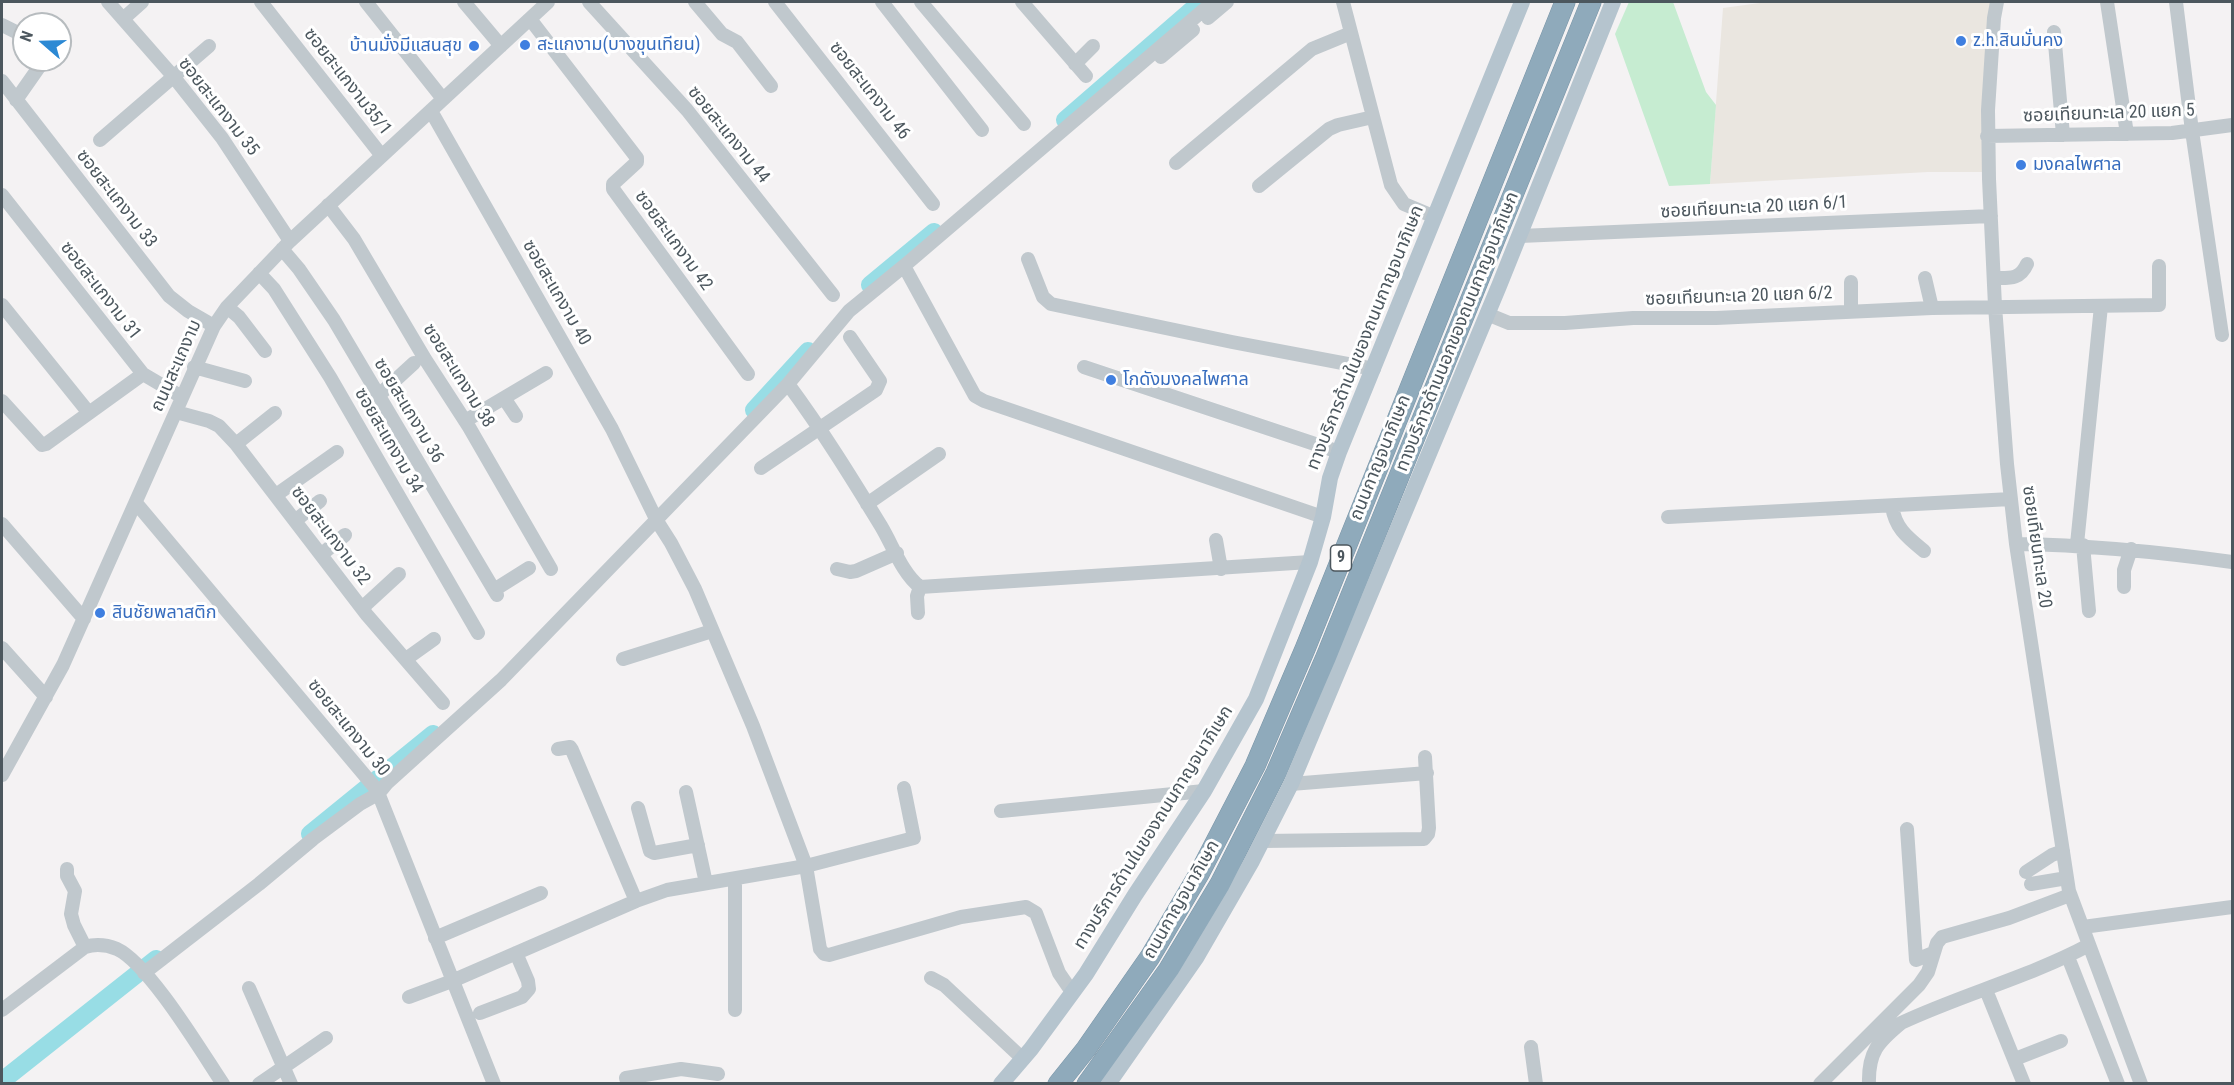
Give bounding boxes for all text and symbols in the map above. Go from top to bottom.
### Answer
north arrow [12,12,72,72]
street label: ซอยสะแกงาม35/1 [299,24,395,140]
text: N [16,29,37,44]
place label: z.h.สินมั่นคง [1973,30,2063,52]
place label: สะแกงาม(บางขุนเทียน) [537,34,701,56]
marker: z.h.สินมั่นคง [1954,34,1968,48]
place label: บ้านมั่งมีแสนสุข [350,35,462,57]
marker: สะแกงาม(บางขุนเทียน) [518,38,532,52]
street label: ซอยสะแกงาม 46 [824,38,914,144]
marker: บ้านมั่งมีแสนสุข [467,39,481,53]
street label: ซอยสะแกงาม 35 [173,54,263,160]
street label: ซอยสะแกงาม 44 [682,82,774,188]
street label: ซอยเทียนทะเล 20 แยก 5 [2023,100,2195,128]
street label: ซอยสะแกงาม 33 [71,146,161,252]
place label: มงคลไพศาล [2033,154,2122,176]
marker: มงคลไพศาล [2014,158,2028,172]
street label: ซอยสะแกงาม 42 [629,187,717,295]
street label: ทางบริการด้านนอกของถนนกาญจนาภิเษก [1392,189,1524,475]
street label: ซอยเทียนทะเล 20 แยก 6/1 [1660,192,1848,224]
street label: ทางบริการด้านในของถนนกาญจนาภิเษก [1303,203,1429,473]
street label: ซอยสะแกงาม 40 [517,236,595,350]
street label: ซอยสะแกงาม 31 [55,238,145,344]
street label: ซอยเทียนทะเล 20 แยก 6/2 [1645,283,1833,311]
street label: ถนนสะแกงาม [147,317,207,415]
street label: ซอยสะแกงาม 38 [417,320,499,432]
street label: ซอยสะแกงาม 36 [368,355,448,467]
place label: โกดังมงคลไพศาล [1123,369,1249,391]
marker: โกดังมงคลไพศาล [1104,373,1118,387]
street label: ซอยสะแกงาม 34 [349,384,427,498]
street label: ถนนกาญจนาภิเษก [1346,392,1416,524]
street label: ซอยสะแกงาม 32 [286,482,374,590]
street label: ซอยเทียนทะเล 20 [2017,484,2055,610]
road number: 9 [1330,545,1352,571]
place label: สินชัยพลาสติก [112,602,217,624]
marker: สินชัยพลาสติก [93,606,107,620]
street label: ซอยสะแกงาม 30 [302,675,394,781]
street label: ทางบริการด้านในของถนนกาญจนาภิเษก [1070,702,1238,954]
street label: ถนนกาญจนาภิเษก [1139,837,1225,963]

